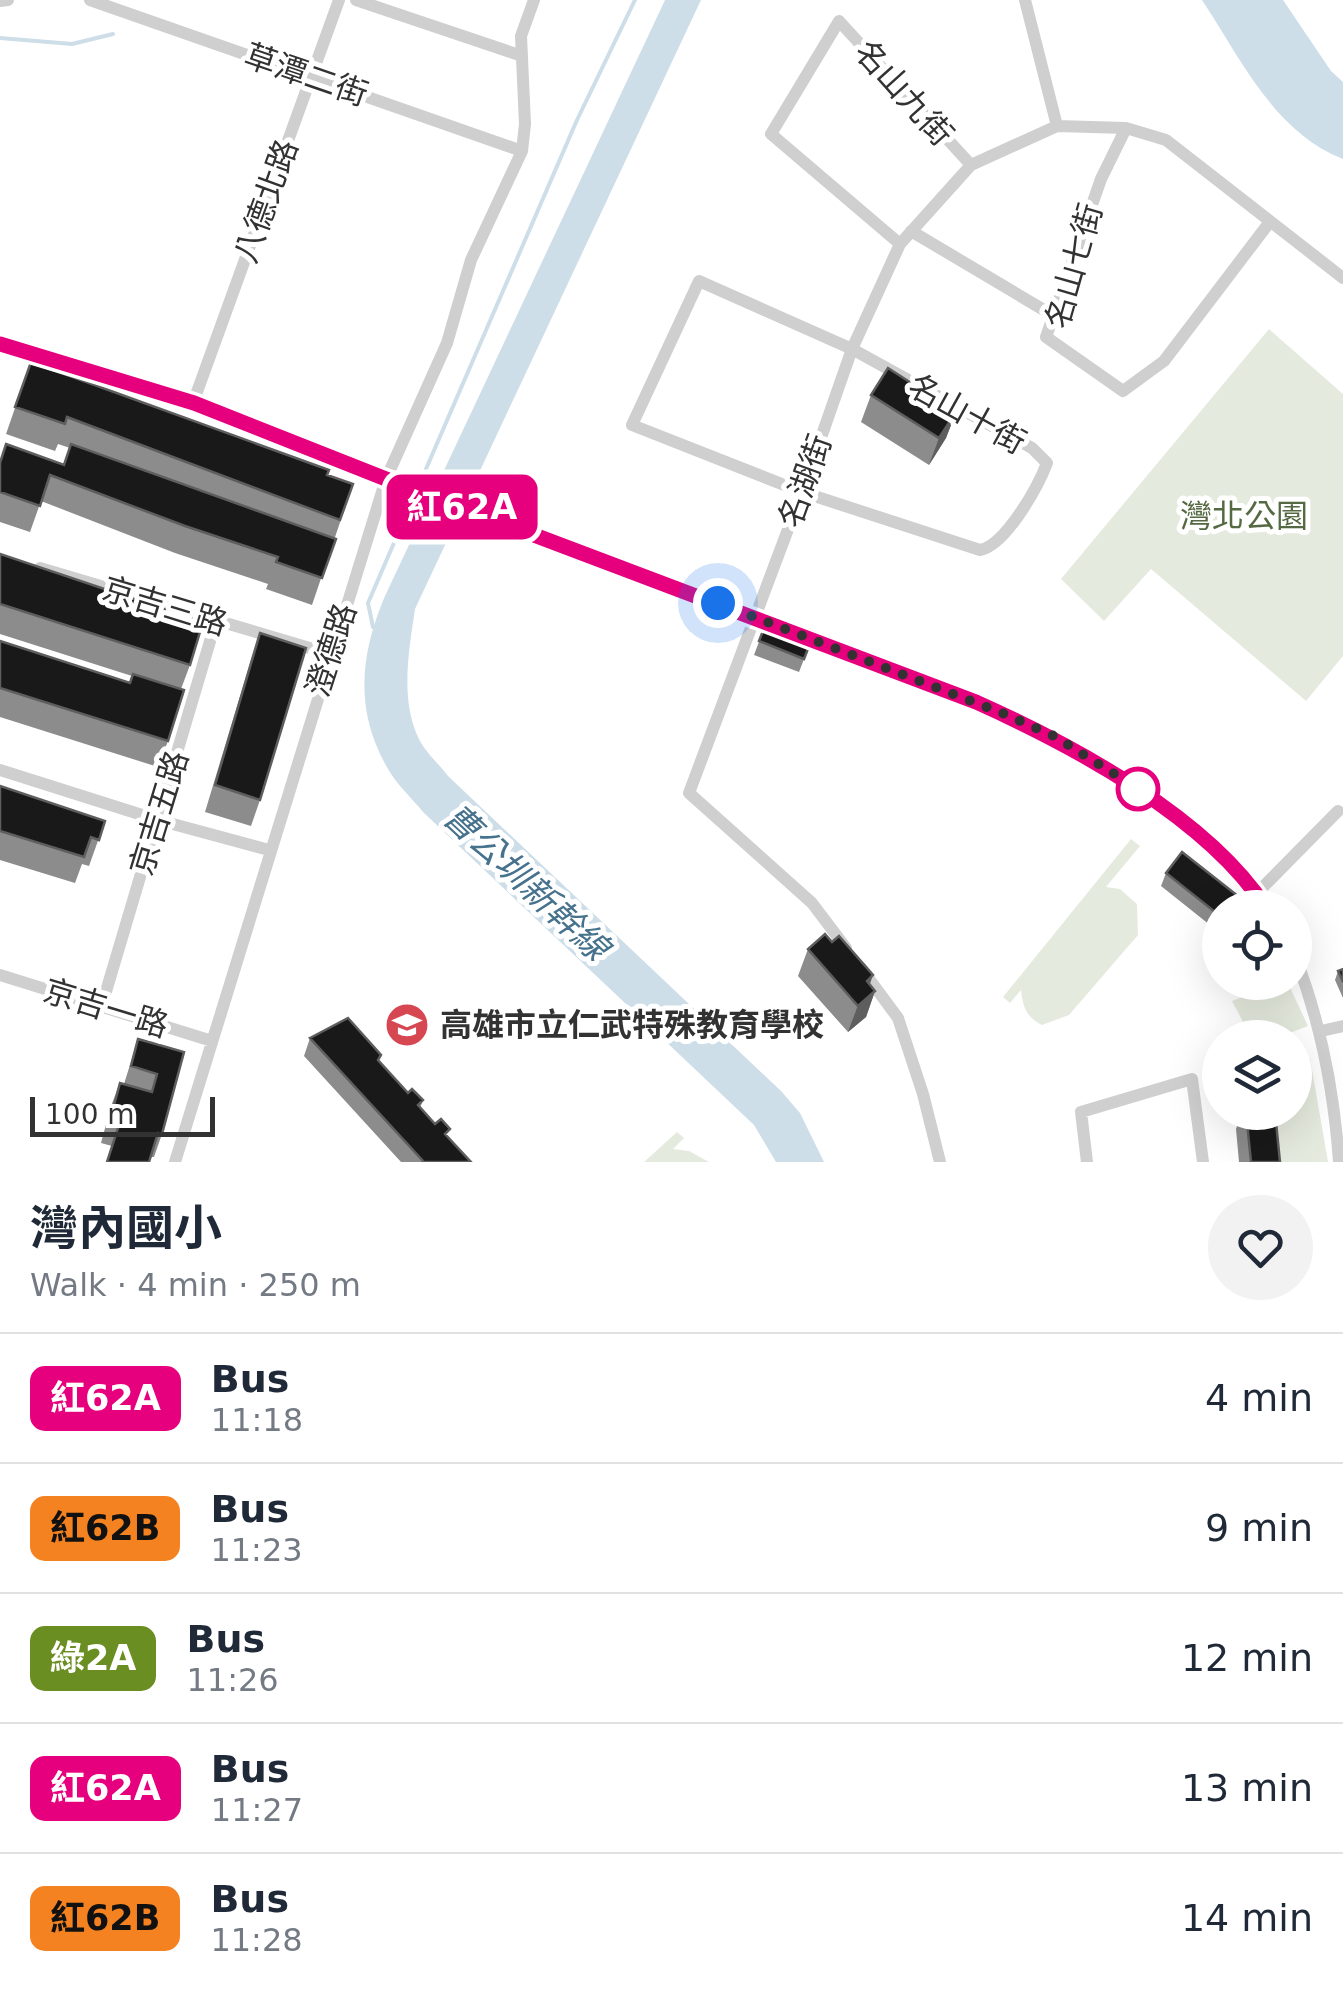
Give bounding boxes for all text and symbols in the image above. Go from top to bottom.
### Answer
street label: 名山九街 [847,33,961,153]
street label: 草潭二街 [239,36,373,114]
street label: 八德北路 [226,134,306,268]
street label: 名山七街 [1038,199,1110,333]
street label: 名山十街 [902,366,1032,462]
street label: 名湖街 [771,429,839,533]
line badge: 紅62A [392,474,532,540]
text: 紅62A [407,487,517,527]
park label: 灣北公園 [1180,497,1308,535]
street label: 京吉三路 [98,569,232,643]
your location [693,578,743,628]
street label: 澄德路 [298,598,364,702]
street label: 京吉五路 [122,746,196,880]
unlabelled marker [1117,768,1159,810]
water label: 曹公圳新幹線 [436,796,619,971]
map controls [1202,890,1312,1130]
button: locate [1202,890,1312,1000]
street label: 京吉一路 [39,971,173,1045]
school or university icon: 高雄市立仁武特殊教育學校 [384,1002,430,1048]
place label: 高雄市立仁武特殊教育學校 [440,1006,824,1044]
button: layers [1202,1020,1312,1130]
scale bar [30,1092,215,1136]
text: 100 m [45,1098,135,1131]
button: heart [1208,1195,1313,1300]
text: 灣內國小 [30,1200,222,1256]
text: Walk · 4 min · 250 m [30,1266,361,1304]
text: Bus [211,1357,289,1401]
text: 4 min [1205,1376,1313,1420]
text: 紅62A [50,1378,161,1418]
text: 11:18 [211,1401,303,1439]
text: Bus [210,1487,289,1531]
text: 9 min [1205,1506,1313,1550]
text: 紅62B [50,1508,160,1548]
text: 11:23 [210,1531,303,1569]
text: Bus [186,1617,265,1661]
text: 12 min [1181,1636,1313,1680]
text: 綠2A [50,1638,136,1678]
text: 11:26 [186,1661,279,1699]
text: Bus [211,1747,289,1791]
text: 13 min [1181,1766,1313,1810]
text: 紅62A [50,1768,161,1808]
text: 11:27 [211,1791,303,1829]
text: Bus [210,1877,289,1921]
text: 14 min [1181,1896,1313,1940]
text: 紅62B [50,1898,160,1938]
text: 11:28 [210,1921,303,1959]

